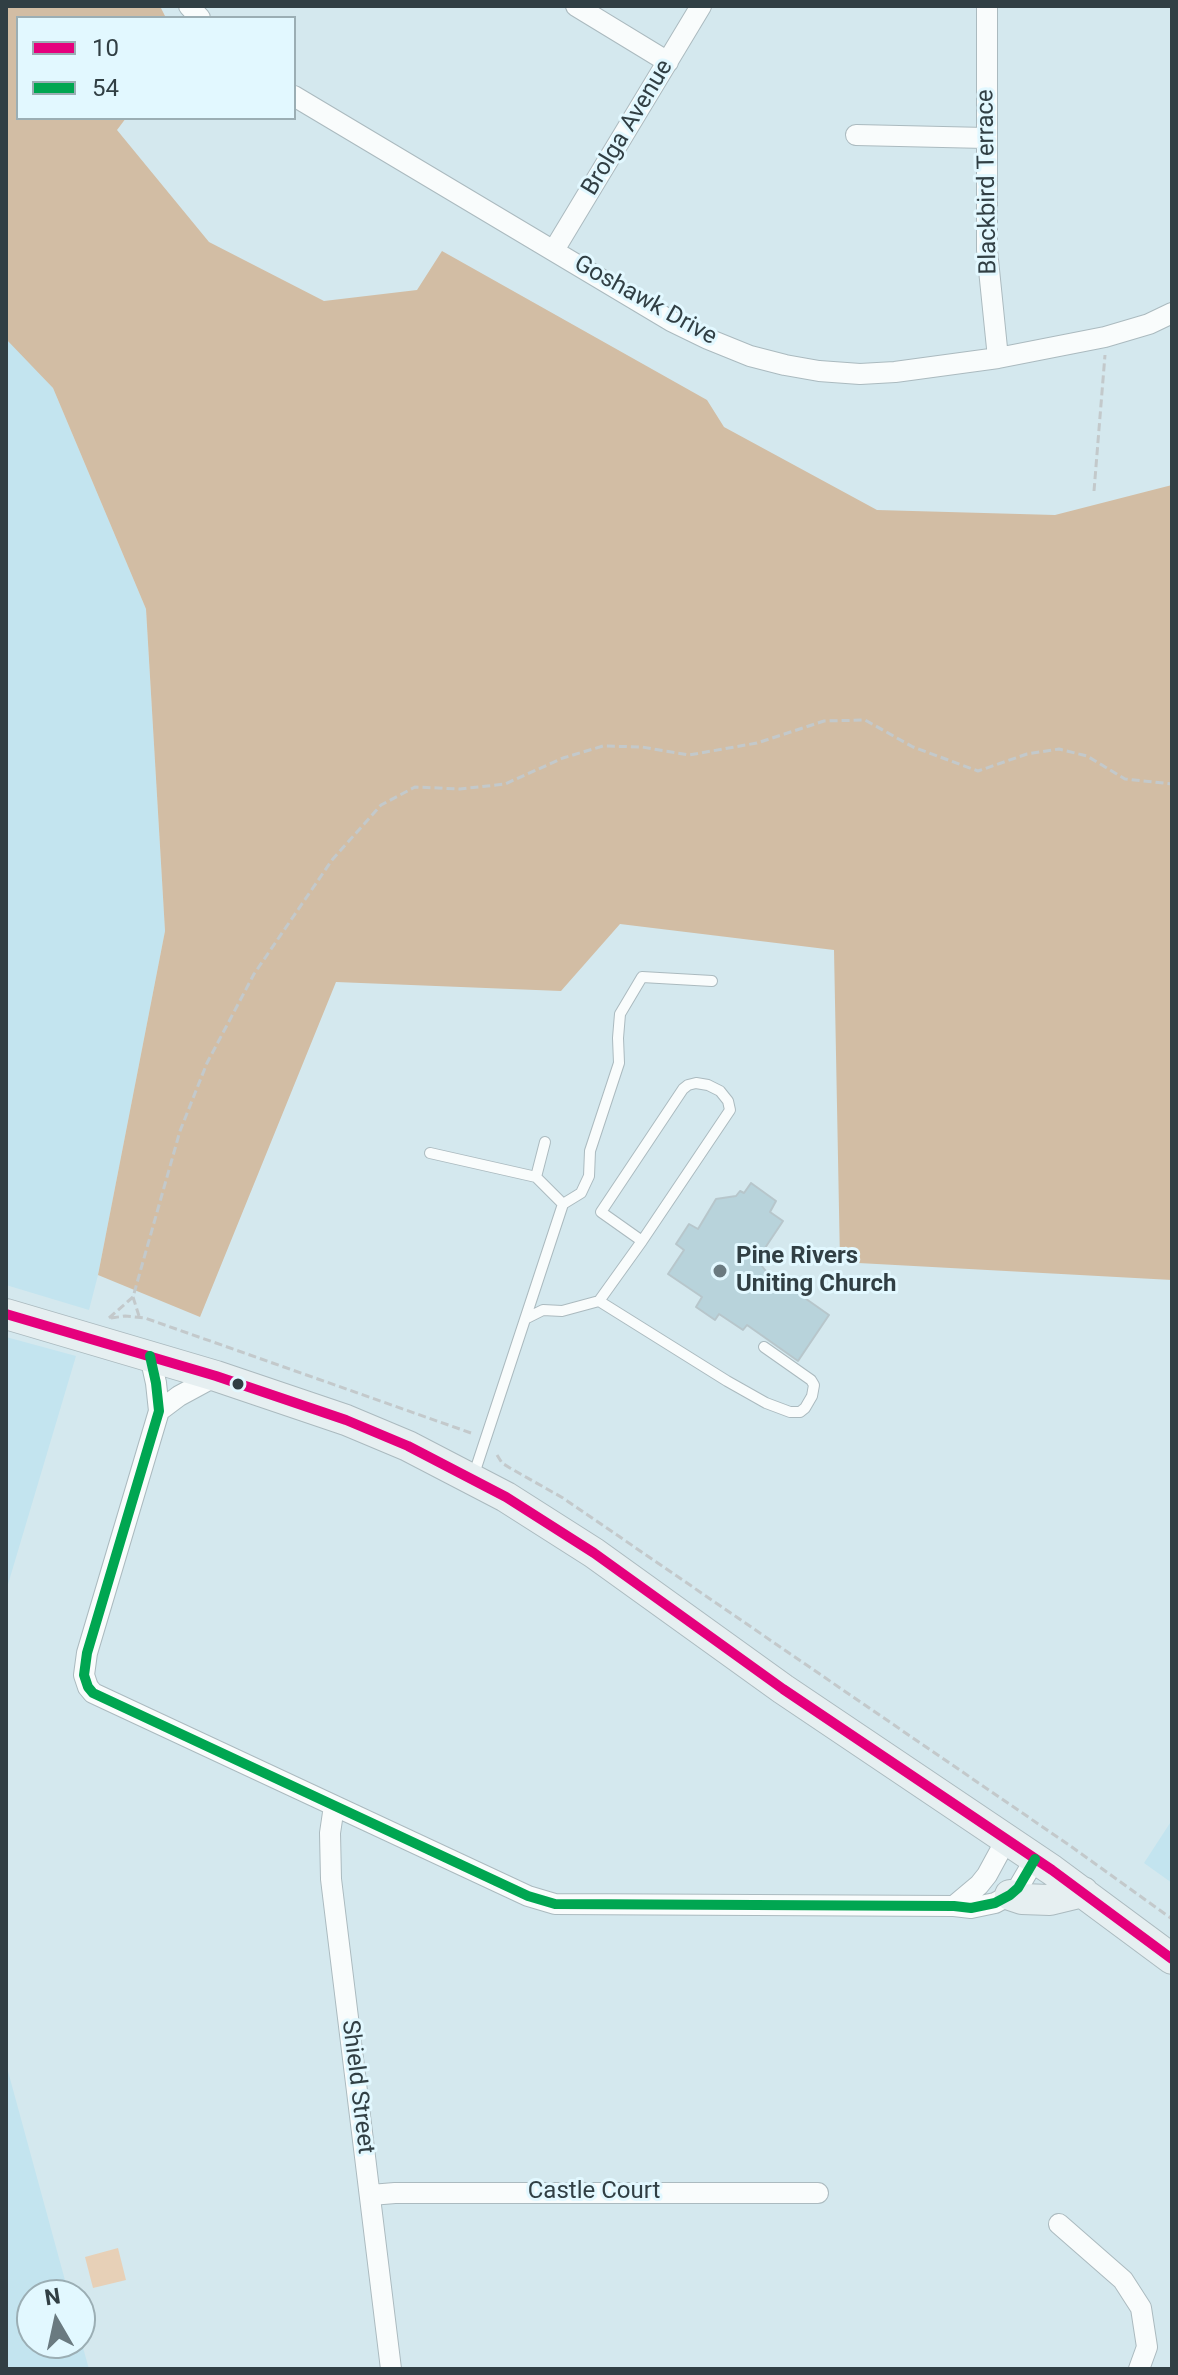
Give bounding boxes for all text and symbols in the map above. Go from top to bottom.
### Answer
legend [16,16,296,120]
text: 10 [92,34,119,62]
street label: Brolga Avenue [576,55,680,201]
text: 54 [92,74,119,102]
street label: Blackbird Terrace [972,89,1004,275]
street label: Goshawk Drive [569,250,721,352]
place label: Pine Rivers Uniting Church [736,1243,896,1299]
marker: Pine Rivers Uniting Church [711,1262,729,1280]
unlabelled marker [230,1376,246,1392]
street label: Shield Street [335,2018,379,2156]
street label: Castle Court [528,2178,660,2206]
north arrow [16,2279,96,2359]
text: N [43,2283,62,2310]

